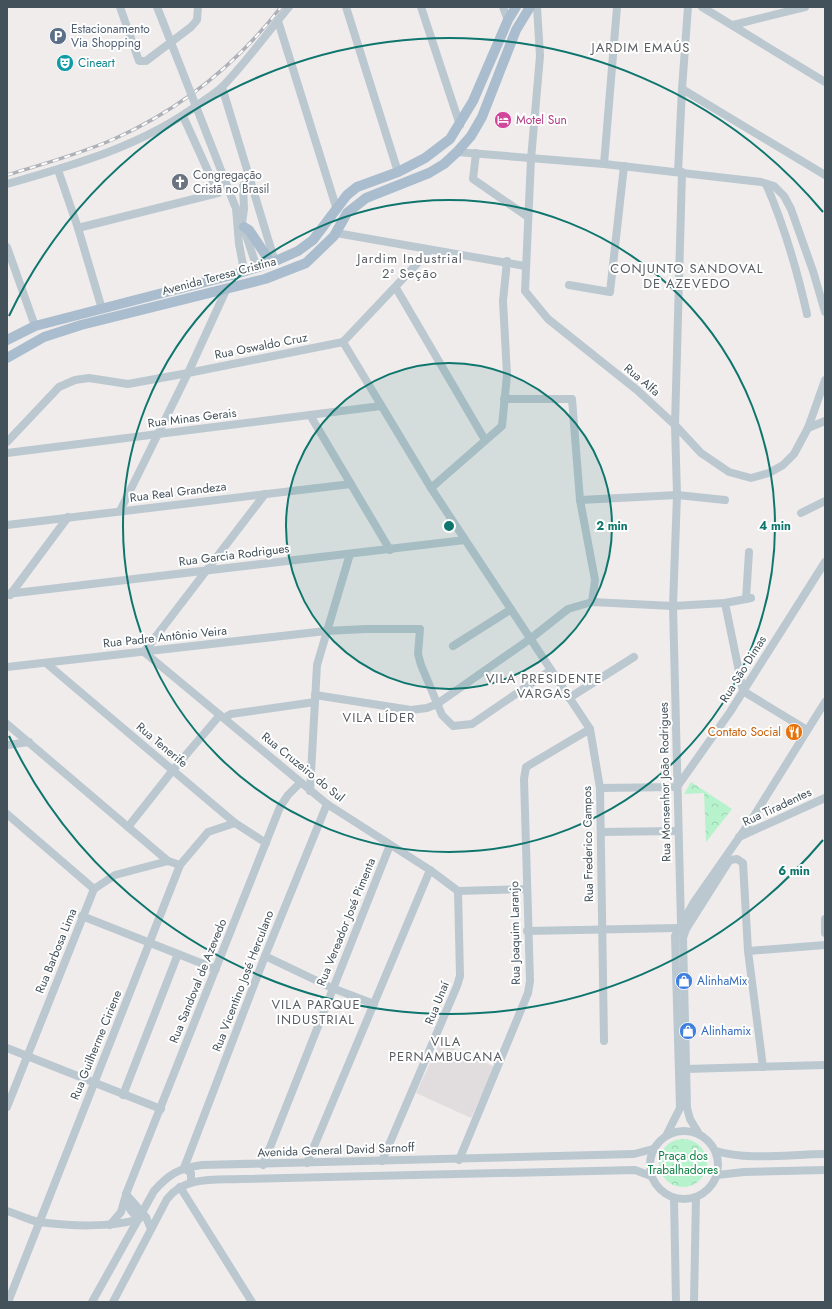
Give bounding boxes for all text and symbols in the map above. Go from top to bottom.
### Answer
place label: Estacionamento Via Shopping [71,20,150,52]
parking icon: Estacionamento Via Shopping [48,26,68,46]
district label: JARDIM EMAÚS [590,38,690,57]
theatre icon: Cineart [55,53,75,73]
place label: Cineart [78,54,115,72]
hotel icon: Motel Sun [493,110,513,130]
place label: Motel Sun [516,111,567,129]
place label: Congregação Cristã no Brasil [193,166,269,198]
church icon: Congregação Cristã no Brasil [170,172,190,192]
district label: Jardim Industrial 2ª Seção [355,249,463,283]
street label: Avenida Teresa Cristina [160,252,278,300]
district label: CONJUNTO SANDOVAL DE AZEVEDO [610,259,764,293]
street label: Rua Oswaldo Cruz [213,328,310,364]
street label: Rua Alfa [620,360,664,401]
street label: Rua Minas Gerais [147,404,237,432]
street label: Rua Real Grandeza [129,477,227,507]
text: 2 min [596,517,628,535]
text: 4 min [759,517,791,535]
centre of rings [442,519,456,533]
street label: Rua Garcia Rodrigues [178,539,290,571]
street label: Rua Padre Antônio Veira [102,622,228,652]
street label: Rua São Dimas [715,632,771,706]
district label: VILA PRESIDENTE VARGAS [486,669,602,703]
street label: Rua Monsenhor João Rodrigues [655,702,675,862]
district label: VILA LÍDER [343,708,415,727]
street label: Rua Tenerife [132,718,192,772]
restaurant icon: Contato Social [784,722,804,742]
place label: Contato Social [708,723,781,741]
street label: Rua Cruzeiro do Sul [258,728,348,806]
street label: Rua Tiradentes [740,783,815,831]
street label: Rua Frederico Campos [578,786,598,902]
street label: Rua Vereador José Pimenta [312,855,380,989]
text: 6 min [778,862,810,880]
street label: Rua Joaquim Laranjo [505,881,525,985]
street label: Rua Barbosa Lima [31,906,81,996]
street label: Rua Vicentino José Herculano [208,907,278,1054]
street label: Rua Sandoval de Azevedo [165,916,231,1046]
shop icon: AlinhaMix [674,971,694,991]
place label: AlinhaMix [697,972,748,990]
street label: Rua Unaí [420,978,454,1027]
street label: Rua Guilherme Ciriene [66,987,126,1103]
district label: VILA PARQUE INDUSTRIAL [271,995,361,1029]
shop icon: Alinhamix [678,1021,698,1041]
place label: Alinhamix [701,1022,752,1040]
district label: VILA PERNAMBUCANA [389,1032,503,1066]
street label: Avenida General David Sarnoff [257,1138,415,1162]
park label: Praça dos Trabalhadores [648,1147,718,1179]

